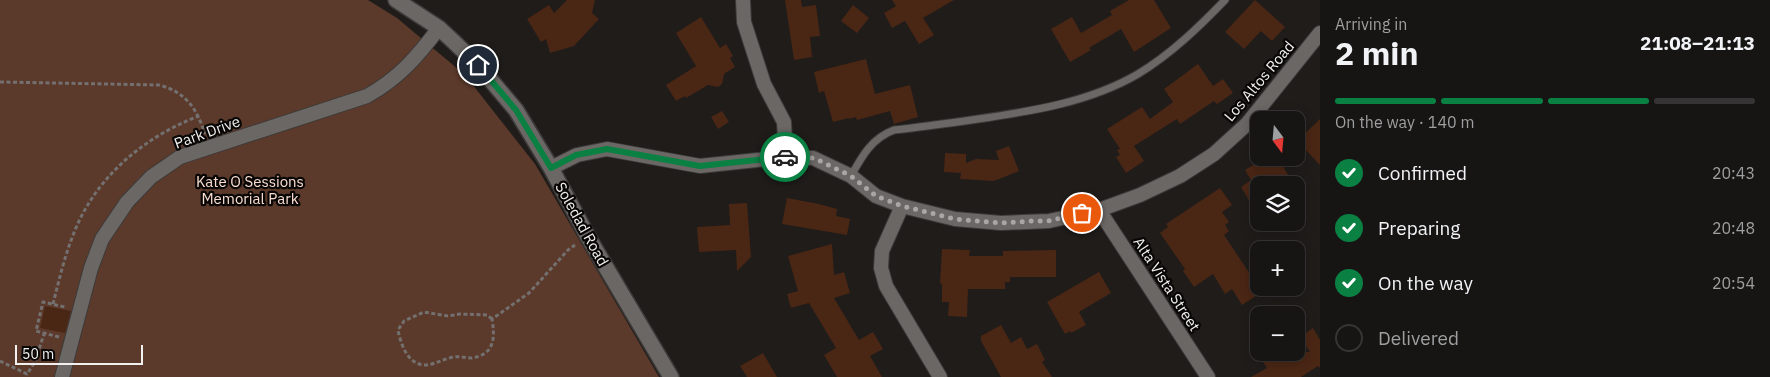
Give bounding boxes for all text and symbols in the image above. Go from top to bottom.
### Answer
text: Arriving in [1335,14,1407,34]
text: 21:08–21:13 [1640,31,1755,55]
text: 2 min [1335,32,1419,74]
street label: Los Altos Road [1220,37,1298,125]
pin [457,44,499,86]
icon: home [464,51,492,79]
street label: Park Drive [171,111,243,153]
north arrow [1250,111,1305,166]
map controls [1250,111,1305,361]
text: On the way · 140 m [1335,112,1474,132]
courier [760,132,810,182]
icon: car [771,143,799,171]
icon: check [1335,159,1363,187]
text: Confirmed [1378,161,1467,185]
text: 20:43 [1712,163,1755,183]
park label: Kate O Sessions Memorial Park [196,172,304,208]
button: layers [1250,176,1305,231]
street label: Soledad Road [551,179,613,269]
pin [1061,192,1103,234]
icon: bag [1068,199,1096,227]
icon: check [1335,214,1363,242]
text: Preparing [1378,216,1460,240]
text: 20:48 [1712,218,1755,238]
street label: Alta Vista Street [1129,233,1205,335]
button: + [1250,241,1305,296]
icon: check [1335,269,1363,297]
text: On the way [1378,271,1473,295]
text: 20:54 [1712,273,1755,293]
button: − [1250,306,1305,361]
text: Delivered [1378,326,1459,350]
scale bar [15,342,142,365]
text: 50 m [22,345,54,363]

